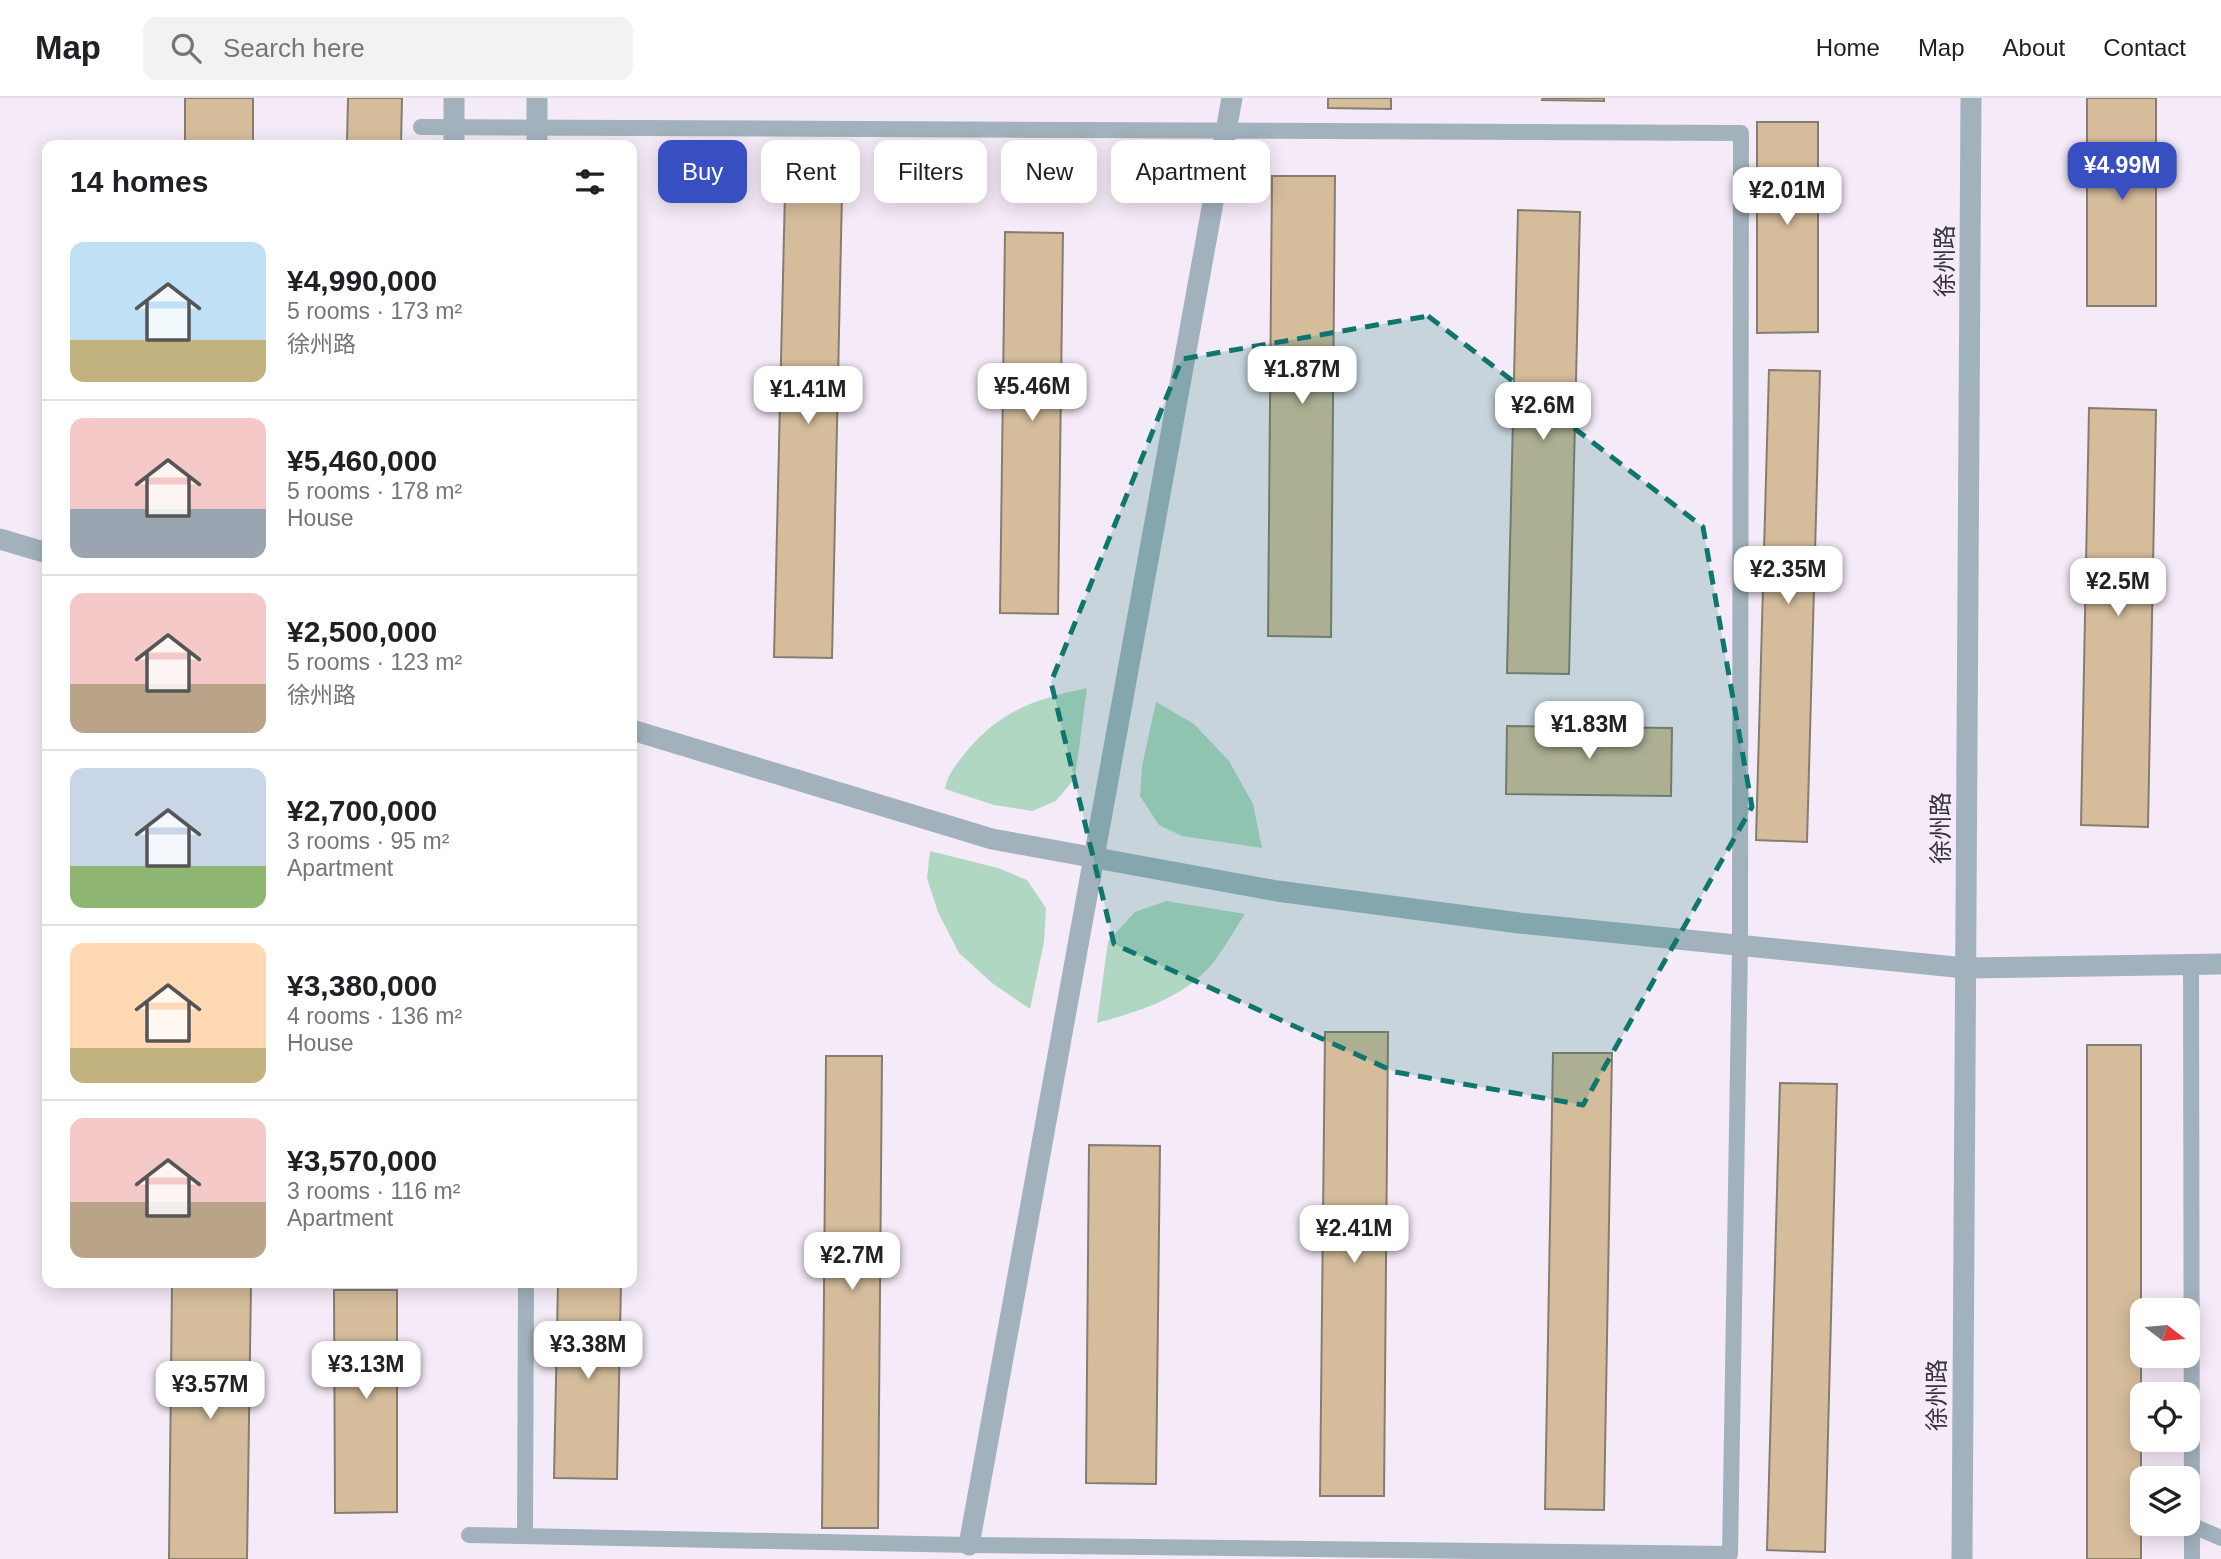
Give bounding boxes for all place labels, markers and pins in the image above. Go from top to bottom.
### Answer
pin: ¥4.99M [2065,142,2179,202]
pin: ¥2.01M [1730,167,1844,227]
pin: ¥1.87M [1245,346,1359,406]
pin: ¥5.46M [975,364,1089,423]
pin: ¥1.41M [751,366,865,426]
pin: ¥2.6M [1494,382,1592,442]
pin: ¥2.35M [1731,546,1845,606]
pin: ¥2.5M [2069,559,2167,618]
pin: ¥1.83M [1532,702,1646,761]
pin: ¥2.41M [1297,1206,1411,1265]
pin: ¥2.7M [803,1232,901,1292]
pin: ¥3.38M [531,1322,645,1381]
pin: ¥3.13M [309,1342,423,1401]
pin: ¥3.57M [153,1362,267,1421]

